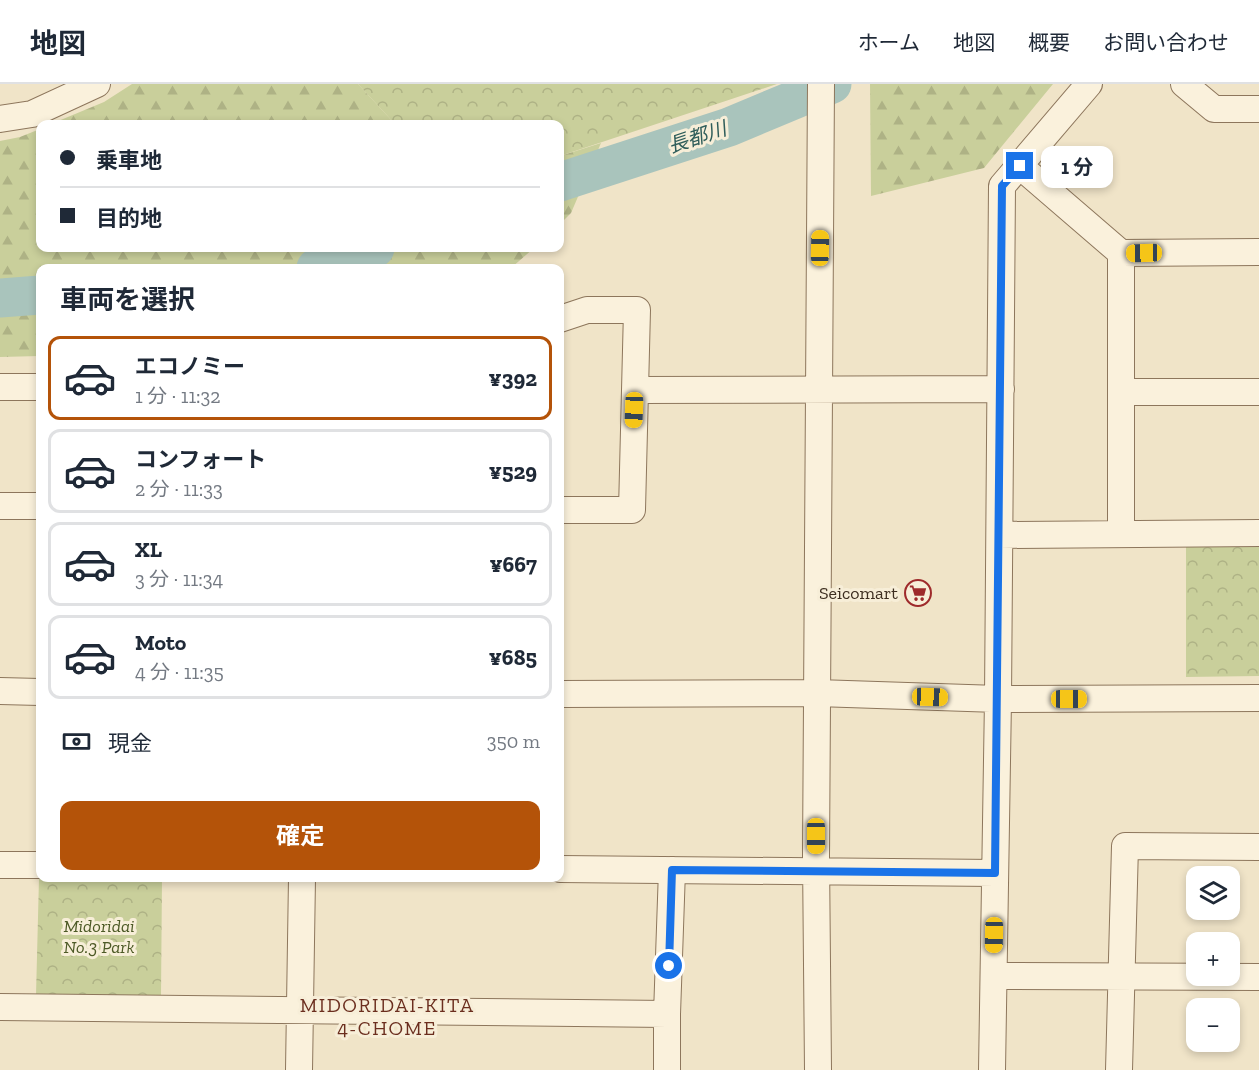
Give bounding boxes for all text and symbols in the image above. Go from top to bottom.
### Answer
text: 地図 [30,27,86,60]
text: ホーム [858,30,920,55]
text: 地図 [953,30,995,55]
text: 概要 [1028,30,1070,55]
text: お問い合わせ [1103,30,1229,55]
water label: 長都川 [665,116,731,158]
callout: 1 分 [1041,145,1113,187]
text: 乗車地 [96,147,162,174]
route end [1006,152,1033,179]
text: 1 分 [1061,155,1093,179]
text: 目的地 [96,205,162,232]
car [811,230,829,266]
car [1126,244,1162,262]
text: 車両を選択 [60,284,195,316]
icon: car [63,351,117,405]
text: エコノミー [135,353,245,380]
text: ¥392 [489,365,537,392]
text: 1 分 · 11:32 [135,384,221,408]
car [624,392,644,428]
icon: car [63,444,117,498]
text: コンフォート [135,446,266,473]
text: ¥529 [489,458,537,485]
text: 2 分 · 11:33 [135,477,223,501]
text: XL [135,536,162,563]
icon: car [63,537,117,591]
text: ¥667 [489,551,537,578]
text: 3 分 · 11:34 [135,567,223,591]
supermarket icon: Seicomart [903,578,933,608]
place label: Seicomart [819,582,898,604]
text: Moto [135,629,186,656]
icon: car [63,630,117,684]
text: ¥685 [489,644,537,671]
text: 4 分 · 11:35 [135,660,224,684]
car [912,687,948,707]
car [1051,690,1087,708]
icon: cash [60,725,93,758]
text: 350 m [487,729,540,753]
text: 現金 [108,730,152,757]
button: 確定 [60,801,540,870]
car [807,818,825,854]
map controls [1186,866,1240,1052]
button: layers [1186,866,1240,920]
park label: Midoridai No.3 Park [63,915,135,958]
car [985,917,1003,953]
button: + [1186,932,1240,986]
route start [655,952,682,979]
district label: MIDORIDAI-KITA 4-CHOME [300,993,474,1040]
button: − [1186,998,1240,1052]

